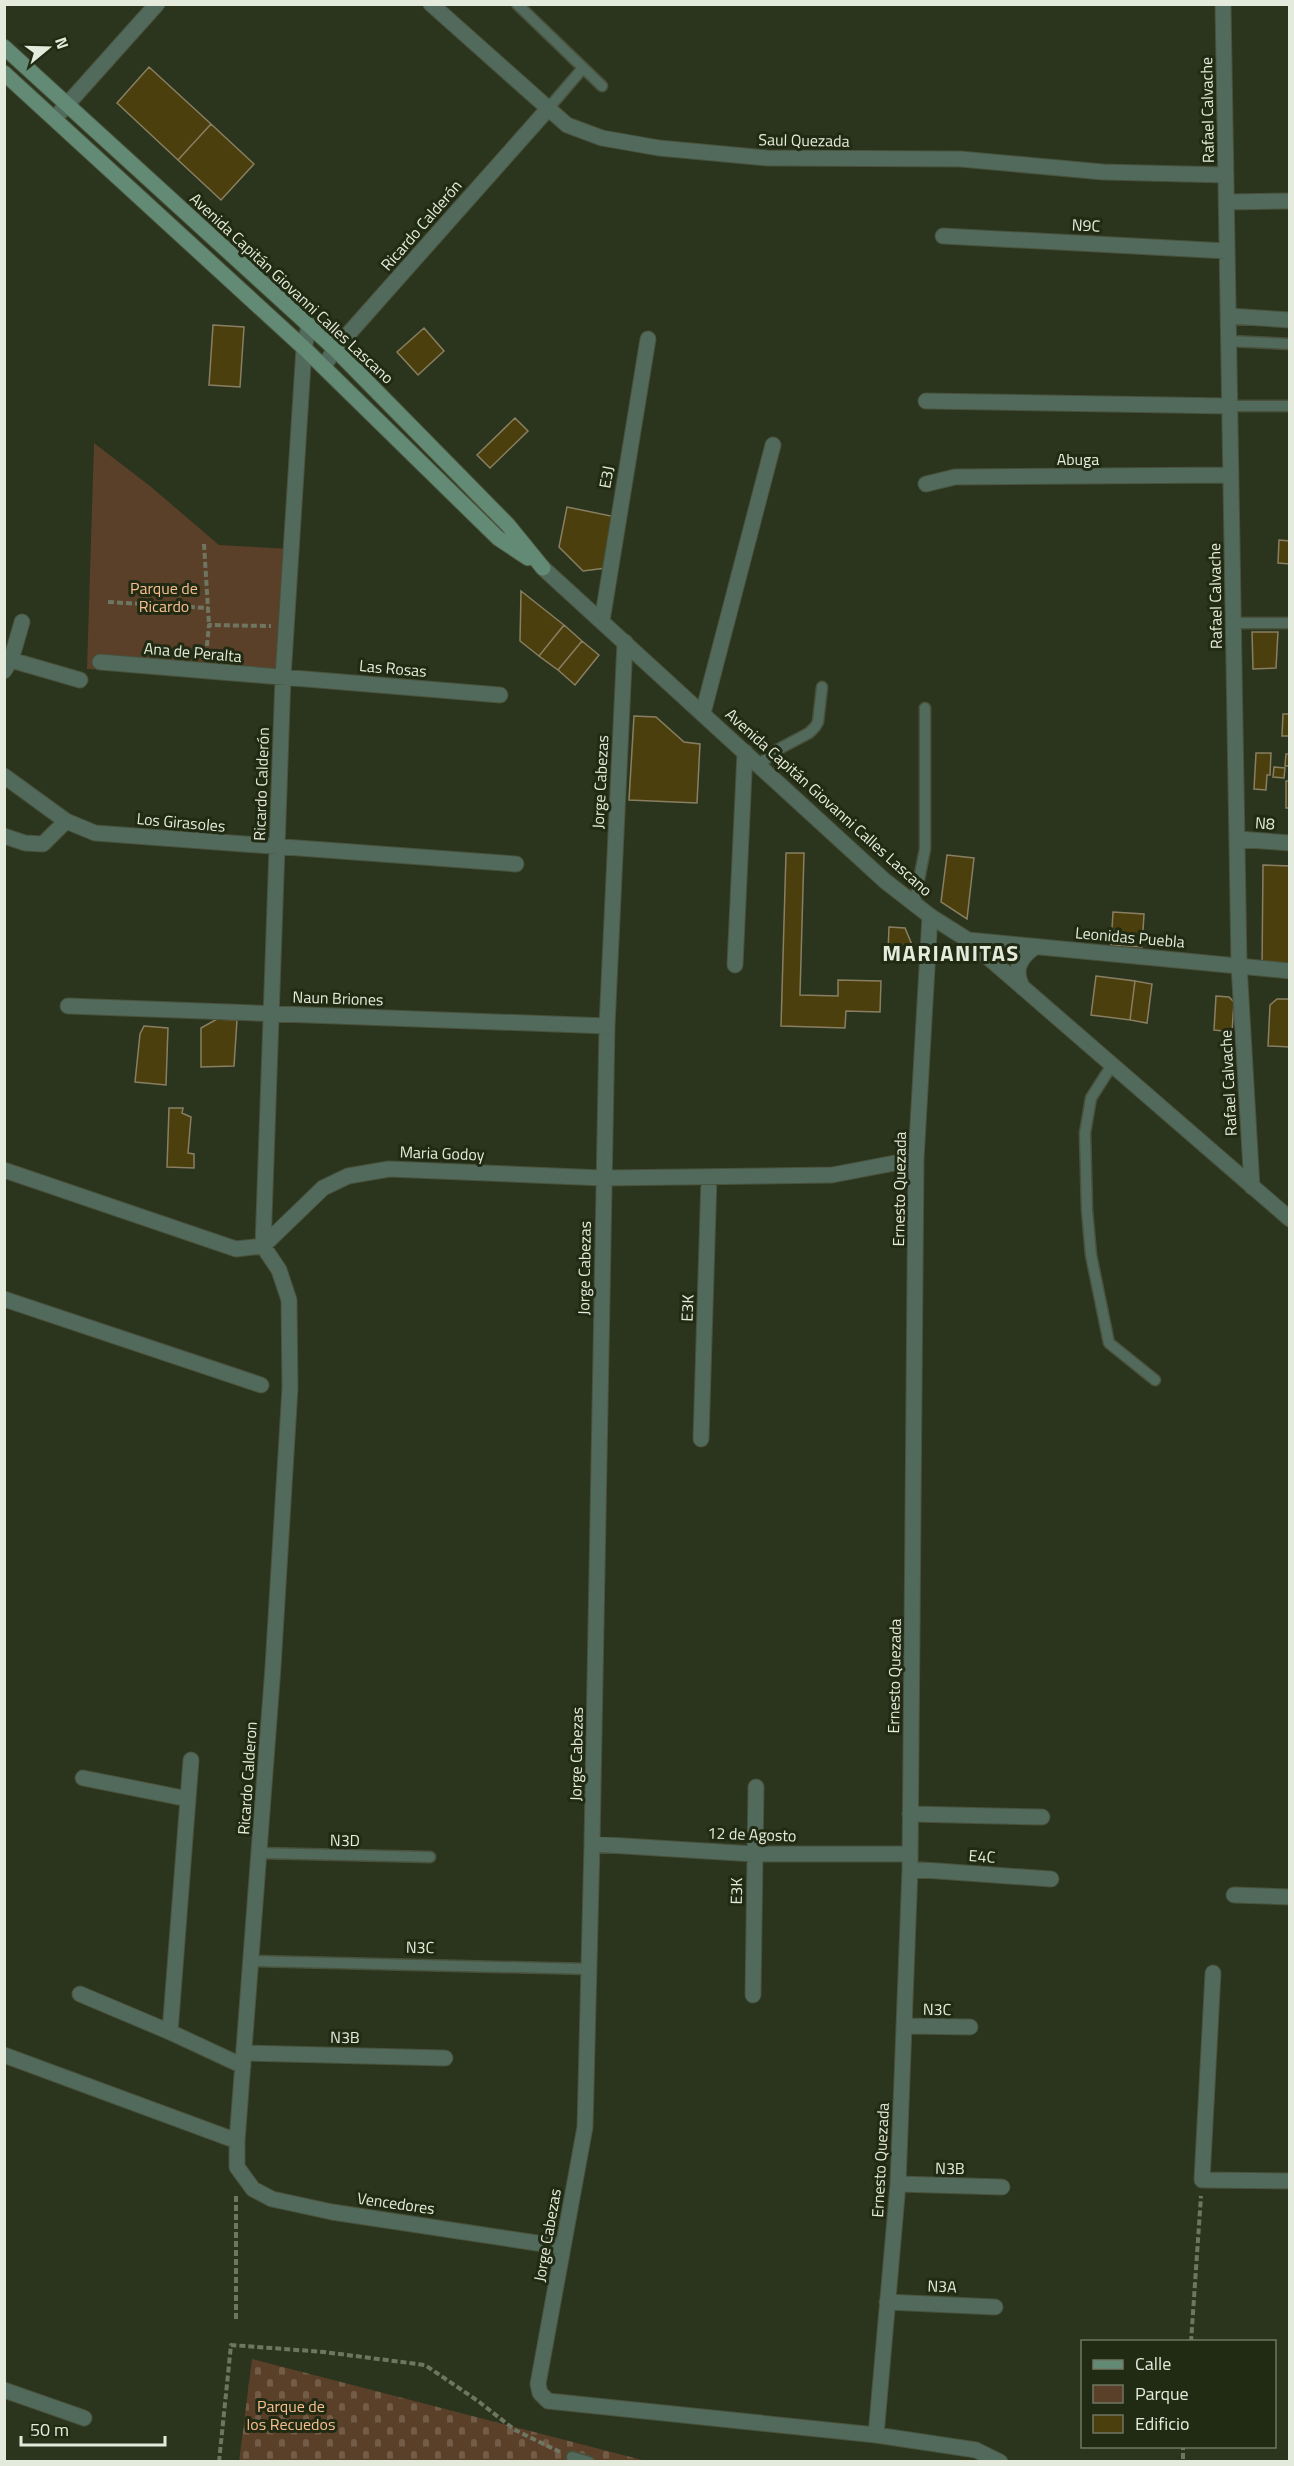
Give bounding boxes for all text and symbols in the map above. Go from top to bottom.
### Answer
north arrow [18,18,78,78]
text: N [49,34,75,52]
street label: Rafael Calvache [1194,57,1220,163]
street label: Saul Quezada [758,127,850,153]
street label: Ricardo Calderón [375,174,467,276]
street label: Avenida Capitán Giovanni Calles Lascano [185,187,399,389]
street label: N9C [1071,212,1101,238]
street label: Abuga [1057,447,1099,471]
street label: E3J [592,464,620,490]
street label: Rafael Calvache [1202,543,1228,649]
park label: Parque de Ricardo [130,576,198,618]
street label: Ana de Peralta [143,636,243,668]
street label: Las Rosas [358,653,428,683]
street label: Avenida Capitán Giovanni Calles Lascano [720,702,938,902]
street label: Ricardo Calderón [247,727,275,841]
street label: Jorge Cabezas [586,734,614,830]
street label: Los Girasoles [136,806,226,838]
street label: N8 [1254,810,1276,836]
street label: Leonidas Puebla [1074,920,1186,954]
district label: MARIANITAS [882,936,1020,970]
street label: Naun Briones [292,984,384,1012]
street label: Rafael Calvache [1213,1029,1243,1137]
street label: Ernesto Quezada [886,1131,912,1247]
street label: Maria Godoy [399,1140,485,1166]
street label: Jorge Cabezas [571,1221,597,1315]
street label: E3K [675,1294,699,1322]
street label: Ernesto Quezada [881,1618,907,1734]
street label: Jorge Cabezas [563,1707,589,1801]
street label: Ricardo Calderon [231,1721,263,1835]
street label: 12 de Agosto [707,1820,797,1848]
street label: N3D [330,1828,360,1852]
street label: E4C [968,1843,996,1869]
street label: E3K [724,1877,748,1905]
street label: N3C [406,1935,435,1959]
street label: N3C [923,1997,952,2021]
street label: N3B [330,2025,360,2049]
street label: Ernesto Quezada [865,2102,895,2218]
street label: N3B [935,2156,965,2180]
street label: Vencedores [356,2186,436,2220]
street label: Jorge Cabezas [527,2187,567,2283]
street label: N3A [927,2273,958,2299]
legend [1081,2340,1276,2448]
text: Calle [1135,2350,1171,2377]
text: Parque [1135,2380,1189,2407]
park label: Parque de los Recuedos [247,2394,335,2436]
scale bar [21,2409,165,2447]
text: Edificio [1135,2410,1189,2437]
text: 50 m [30,2416,69,2443]

